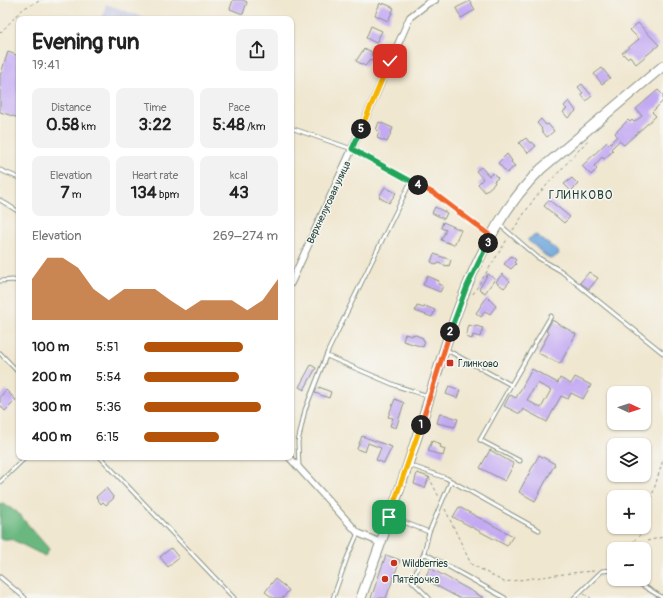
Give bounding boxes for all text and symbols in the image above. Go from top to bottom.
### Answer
text: Evening run [32,28,140,56]
button: share [236,29,278,71]
pin [373,44,407,78]
icon: check [379,50,401,72]
text: 19:41 [32,57,60,73]
text: Distance [51,101,91,114]
text: Time [144,101,167,114]
text: Pace [228,101,250,114]
text: 0.58 [46,114,79,135]
text: 3:22 [138,114,172,135]
text: 5:48 [213,114,245,135]
pin: 5 [351,119,371,139]
text: km [79,120,96,133]
text: /km [245,120,265,133]
text: 5 [358,122,364,135]
street label: Верхнелуговая улица [304,159,353,246]
text: Elevation [50,169,92,182]
text: Heart rate [132,169,178,182]
text: kcal [230,169,248,182]
pin: 4 [408,175,428,195]
text: 4 [415,178,421,191]
text: 7 [60,182,69,203]
text: 134 [131,182,157,203]
text: 43 [229,182,249,203]
text: m [69,188,82,201]
text: bpm [157,188,179,201]
district label: ГЛИНКОВО [549,188,613,203]
text: Elevation [32,228,82,244]
text: 269–274 m [213,228,278,244]
pin: 3 [478,233,498,253]
text: 3 [485,236,491,249]
pin: 2 [440,322,460,342]
text: 2 [447,325,453,338]
text: 100 m [32,339,69,355]
text: 5:51 [96,339,119,355]
marker: Глинково [445,358,455,368]
place label: Глинково [458,358,499,370]
text: 200 m [32,369,71,385]
text: 5:54 [96,369,121,385]
north arrow [607,386,651,430]
map controls [607,386,651,586]
text: 300 m [32,399,71,415]
text: 5:36 [96,399,121,415]
pin: 1 [411,415,431,435]
text: 1 [419,418,423,431]
text: 400 m [32,429,72,445]
text: 6:15 [96,429,119,445]
button: layers [607,438,651,482]
button: + [607,490,651,534]
pin [372,500,406,534]
icon: arrive [378,506,400,528]
button: − [607,542,651,586]
marker: Wildberries [389,558,399,568]
place label: Wildberries [402,558,448,570]
marker: Пятёрочка [380,574,390,584]
place label: Пятёрочка [393,574,439,586]

